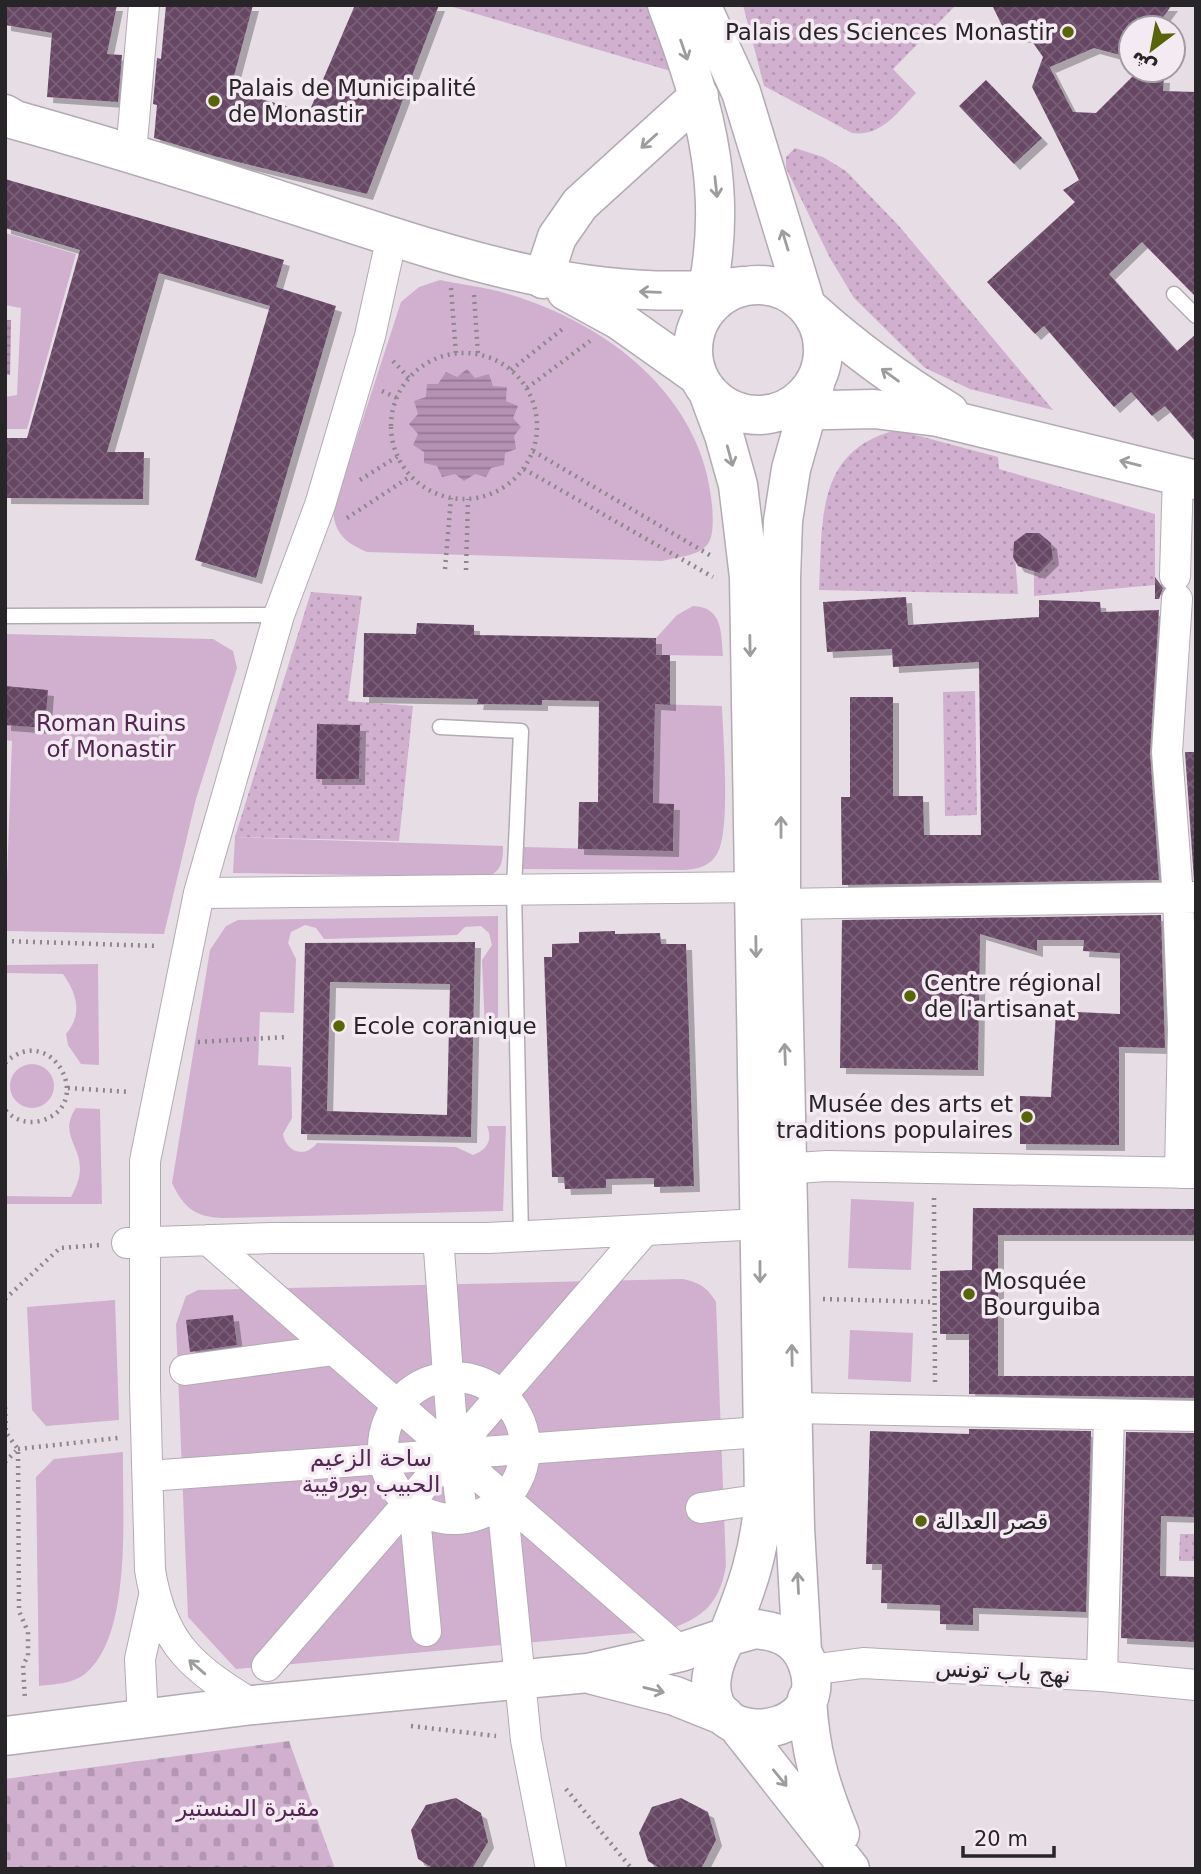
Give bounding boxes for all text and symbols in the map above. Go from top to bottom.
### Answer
north arrow [1117,14,1187,84]
place label: Palais des Sciences Monastir [725,19,1055,45]
marker: Palais des Sciences Monastir [1060,24,1076,40]
one-way arrow [679,39,691,61]
text: ش [1126,46,1160,80]
place label: Palais de Municipalité de Monastir [228,75,476,127]
marker: Palais de Municipalité de Monastir [206,93,222,109]
one-way arrow [641,133,658,150]
one-way arrow [709,175,722,197]
one-way arrow [778,229,791,251]
one-way arrow [638,285,661,298]
one-way arrow [881,368,900,383]
one-way arrow [724,444,737,467]
one-way arrow [1119,456,1142,469]
one-way arrow [743,634,757,657]
park label: Roman Ruins of Monastir [36,710,186,762]
one-way arrow [774,816,788,839]
one-way arrow [749,935,763,958]
place label: Centre régional de l'artisanat [924,970,1101,1022]
marker: Centre régional de l'artisanat [902,988,918,1004]
place label: Ecole coranique [353,1013,537,1039]
marker: Ecole coranique [331,1018,347,1034]
one-way arrow [779,1043,792,1066]
place label: Musée des arts et traditions populaires [776,1091,1013,1143]
marker: Musée des arts et traditions populaires [1019,1109,1035,1125]
one-way arrow [754,1260,767,1283]
place label: Mosquée Bourguiba [983,1268,1101,1320]
marker: Mosquée Bourguiba [961,1286,977,1302]
one-way arrow [785,1344,799,1367]
park label: ساحة الزعيم الحبيب بورقيبة [302,1445,440,1498]
place label: قصر العدالة [935,1508,1048,1535]
marker: قصر العدالة [913,1513,929,1529]
one-way arrow [792,1572,805,1595]
street label: نهج باب تونس [935,1654,1071,1689]
one-way arrow [188,1659,206,1675]
one-way arrow [642,1684,665,1697]
one-way arrow [772,1769,788,1787]
park label: مقبرة المنستير [175,1795,320,1822]
scale bar [963,1814,1054,1858]
text: 20 m [974,1827,1028,1851]

